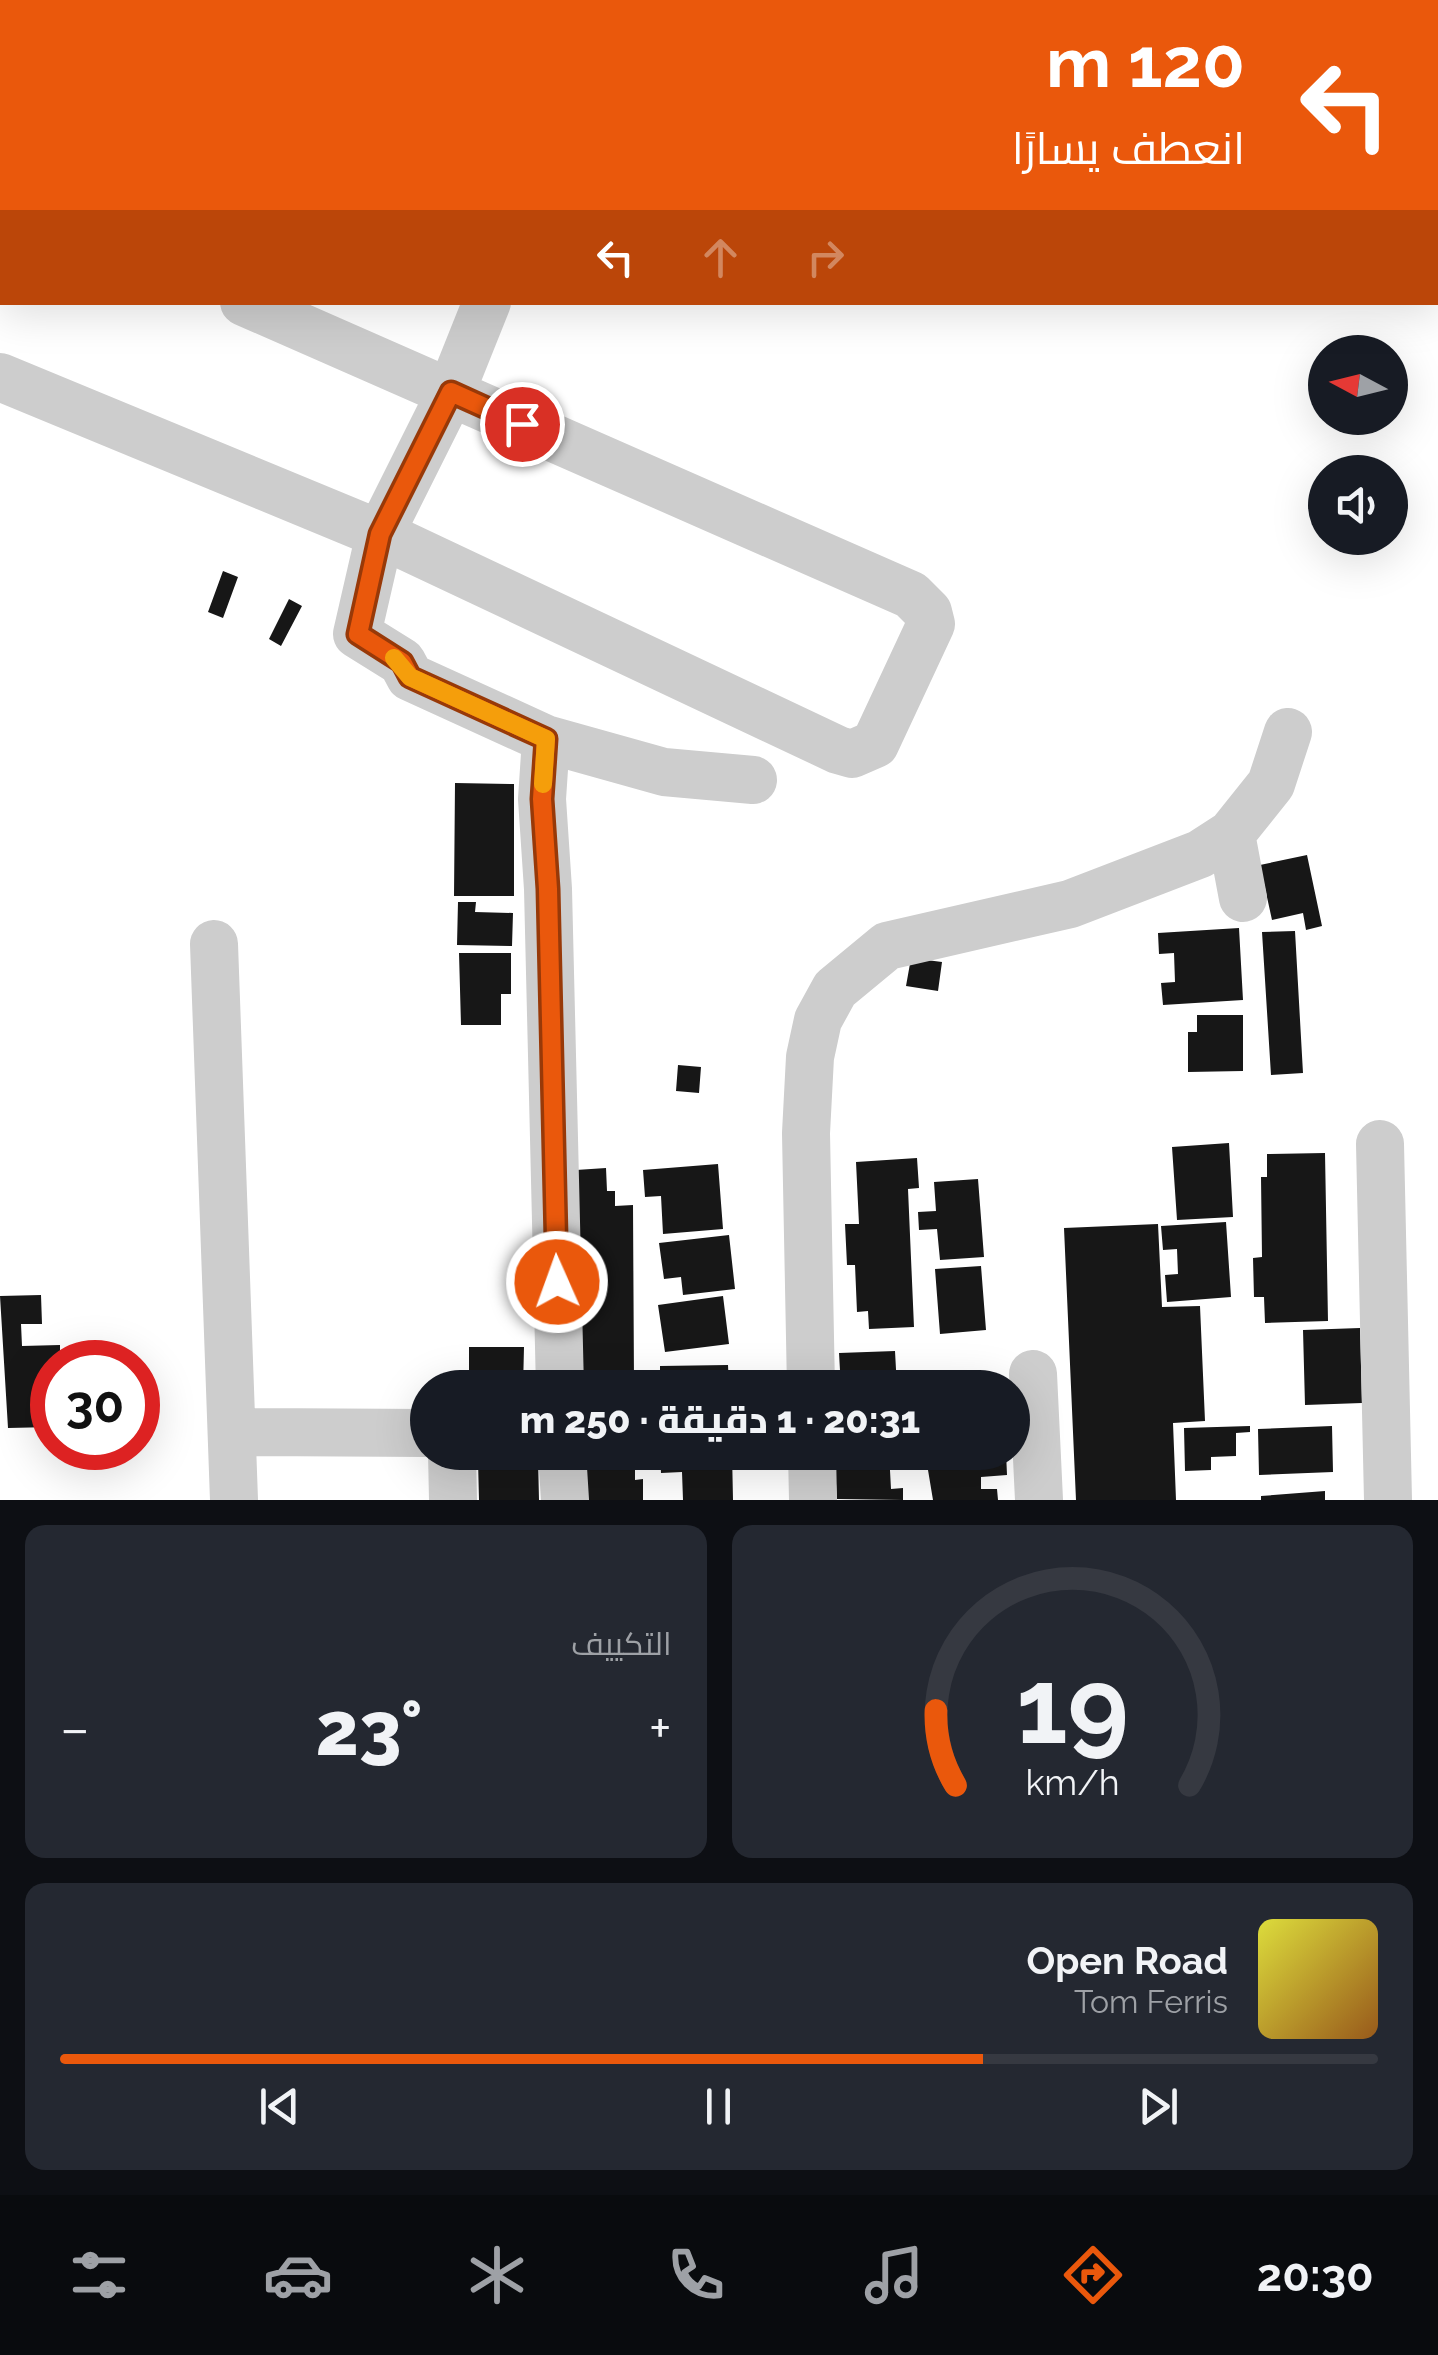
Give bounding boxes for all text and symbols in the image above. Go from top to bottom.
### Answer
text: 120 m [1046,21,1245,103]
icon: left [1280,40,1410,170]
text: انعطف يسارًا [1012,122,1245,175]
icon: left [588,230,643,285]
icon: ahead [693,230,748,285]
icon: right [798,230,853,285]
north arrow [1308,335,1408,435]
map controls [1308,335,1408,555]
pin [480,382,565,467]
icon: arrive [495,397,550,452]
button: sound [1308,455,1408,555]
position arrow [505,1230,609,1334]
speed limit sign: 30 [30,1340,160,1470]
text: 20:31 · 1 دقيقة · 250 m [520,1397,920,1442]
text: التكييف [571,1625,672,1662]
text: 19 [1016,1645,1129,1767]
text: 23° [316,1684,423,1773]
text: − [60,1696,90,1761]
text: + [649,1696,671,1761]
text: km/h [1025,1761,1119,1803]
text: Open Road [1027,1938,1228,1983]
text: Tom Ferris [1074,1983,1228,2020]
icon: previous [252,2079,307,2134]
icon: pause [691,2079,746,2134]
icon: next [1131,2079,1186,2134]
icon: filters [64,2240,134,2310]
icon: car [263,2240,333,2310]
icon: climate [462,2240,532,2310]
icon: phone [661,2240,731,2310]
icon: music [859,2240,929,2310]
icon: directions [1058,2240,1128,2310]
text: 20:30 [1257,2249,1374,2302]

